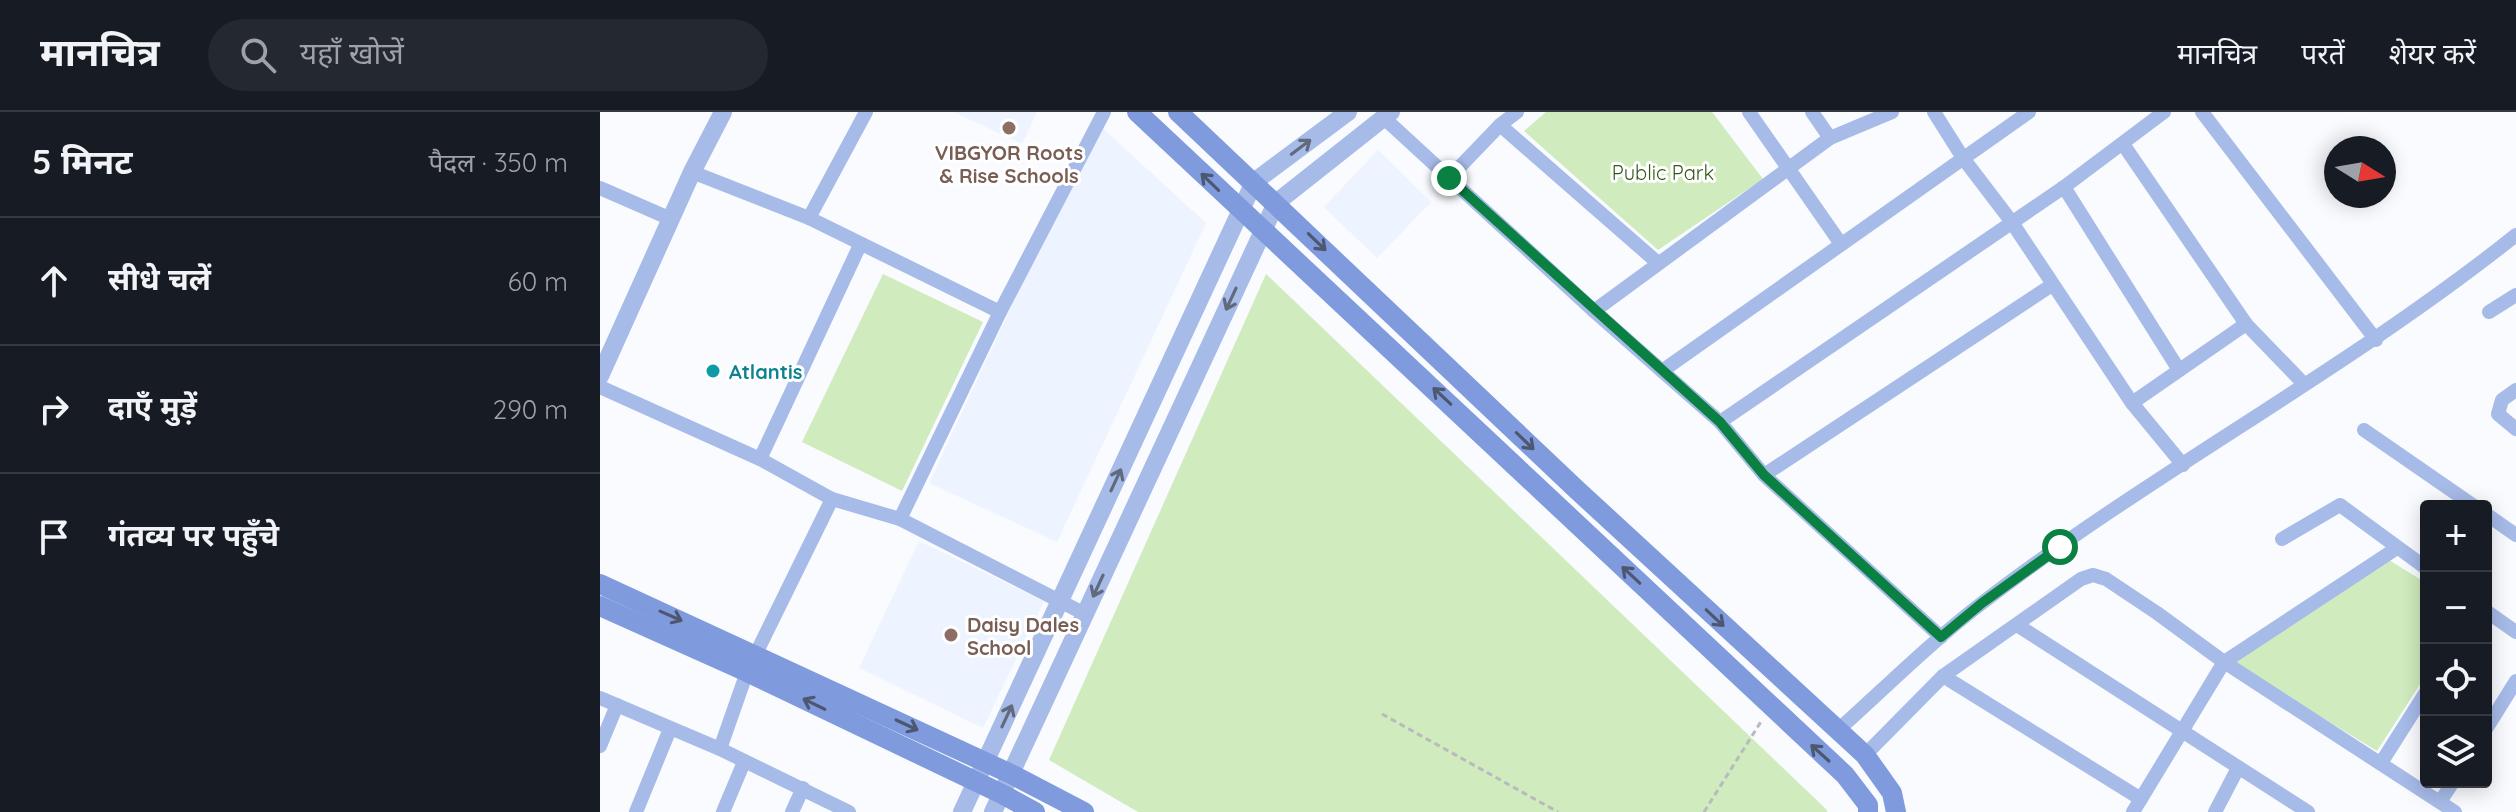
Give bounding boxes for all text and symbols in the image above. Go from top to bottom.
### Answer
search box [208,19,768,91]
text: मानचित्र [40,28,160,76]
icon: search [236,33,280,77]
text: यहाँ खोजें [300,34,404,72]
text: मानचित्र [2177,36,2257,71]
text: परतें [2301,36,2345,71]
text: शेयर करें [2389,36,2476,71]
marker: VIBGYOR Roots & Rise Schools [1000,119,1018,137]
north arrow [2324,136,2396,208]
one-way arrow [1290,139,1311,156]
text: 5 मिनट [32,140,132,183]
place label: VIBGYOR Roots & Rise Schools [935,140,1083,188]
text: पैदल · 350 m [428,146,568,179]
route end [1431,160,1467,196]
park label: Public Park [1612,160,1714,185]
one-way arrow [1201,173,1220,192]
one-way arrow [1307,232,1326,251]
icon: ahead [32,259,76,303]
text: सीधे चलें [108,260,211,298]
text: 60 m [508,265,568,298]
one-way arrow [1223,287,1238,311]
place label: Atlantis [729,359,802,384]
marker: Atlantis [704,362,722,380]
icon: right [32,387,76,431]
one-way arrow [1432,387,1452,406]
text: दाएँ मुड़ें [108,388,197,426]
text: 290 m [493,393,568,426]
one-way arrow [1515,431,1534,450]
one-way arrow [1109,468,1124,492]
map controls [2420,500,2492,788]
button: + [2420,500,2492,572]
icon: arrive [32,515,76,559]
text: गंतव्य पर पहुँचे [108,516,279,554]
route start [2042,529,2078,565]
one-way arrow [1621,565,1641,584]
button: − [2420,572,2492,644]
one-way arrow [1090,573,1105,597]
one-way arrow [659,609,683,624]
one-way arrow [1705,609,1725,627]
place label: Daisy Dales School [967,612,1079,660]
marker: Daisy Dales School [942,626,960,644]
button: locate [2420,644,2492,716]
one-way arrow [802,696,826,711]
one-way arrow [1000,704,1015,728]
button: layers [2420,716,2492,788]
one-way arrow [895,718,919,733]
one-way arrow [1811,744,1831,762]

